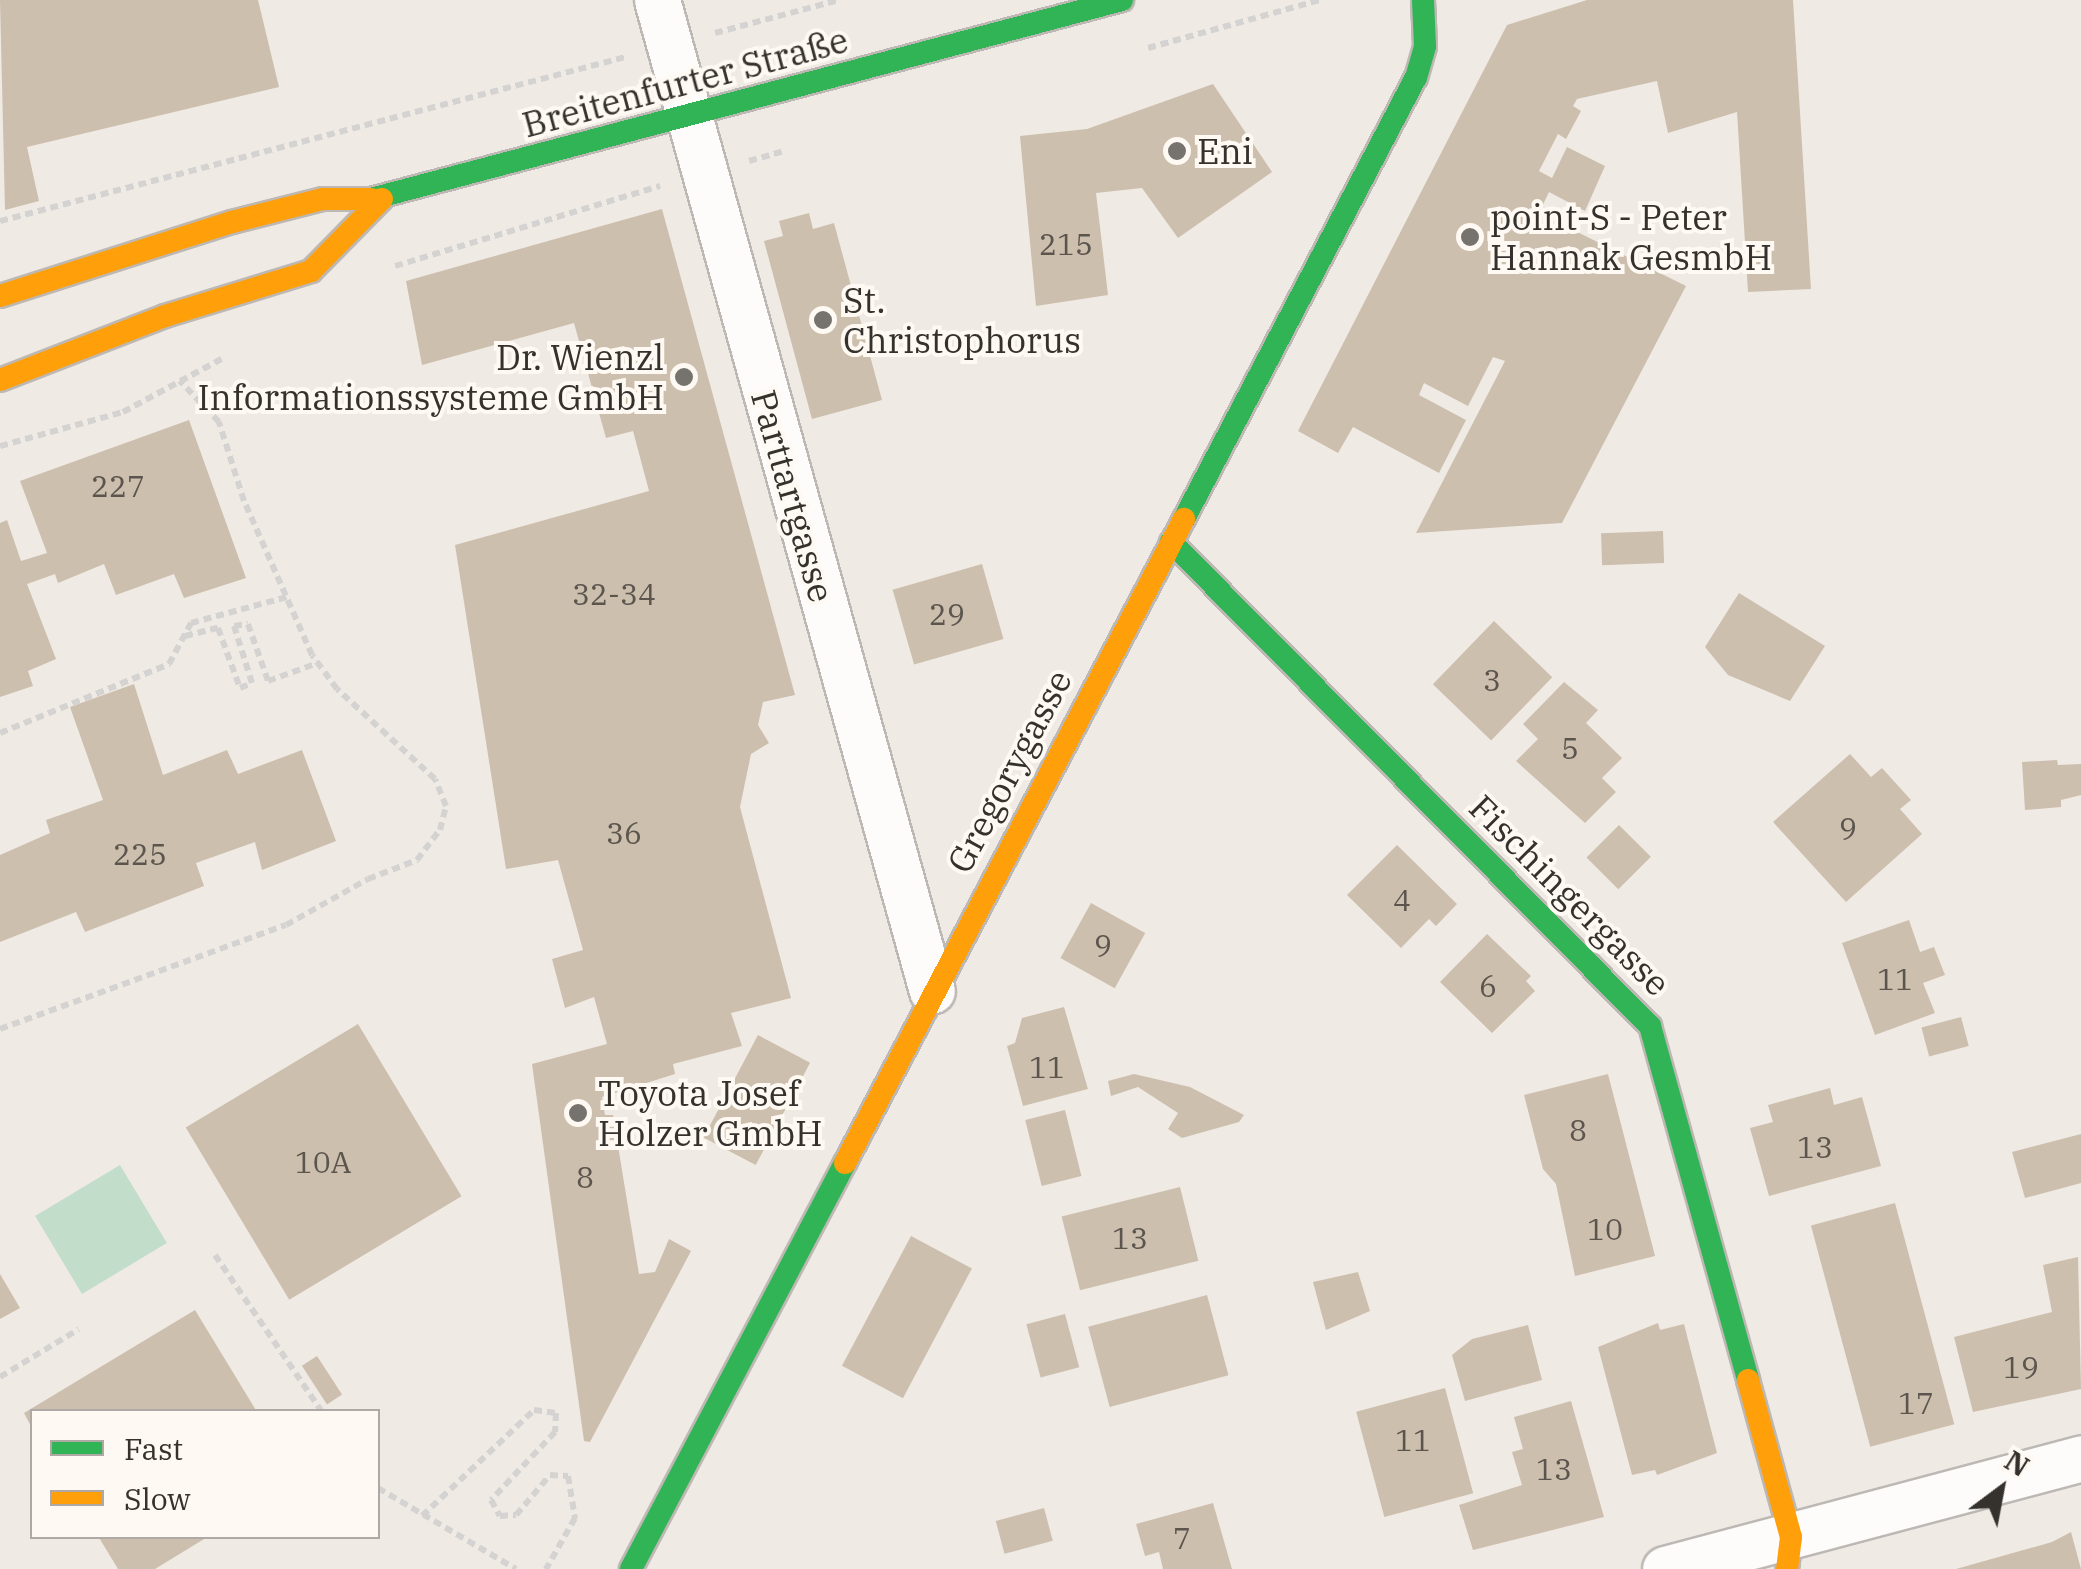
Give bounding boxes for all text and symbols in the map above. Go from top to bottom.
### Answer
street label: Breitenfurter Straße [518,18,852,146]
place label: Eni [1197,130,1253,172]
marker: Eni [1166,140,1188,162]
place label: point-S - Peter Hannak GesmbH [1490,196,1772,278]
house number: 215 [1039,226,1093,262]
marker: point-S - Peter Hannak GesmbH [1459,226,1481,248]
place label: St. Christophorus [843,279,1081,361]
marker: St. Christophorus [812,309,834,331]
place label: Dr. Wienzl Informationssysteme GmbH [197,336,664,418]
marker: Dr. Wienzl Informationssysteme GmbH [673,366,695,388]
street label: Parttartgasse [743,385,843,607]
house number: 227 [91,468,145,504]
house number: 32-34 [572,576,656,612]
house number: 29 [929,596,965,632]
house number: 3 [1483,662,1501,698]
street label: Gregorygasse [938,663,1080,879]
house number: 5 [1561,730,1579,766]
street label: Fischingergasse [1461,786,1679,1004]
house number: 9 [1839,810,1857,846]
house number: 36 [606,815,642,851]
house number: 225 [113,836,167,872]
house number: 4 [1393,882,1411,918]
house number: 9 [1094,927,1112,963]
house number: 11 [1877,961,1913,997]
house number: 6 [1479,968,1497,1004]
house number: 11 [1029,1049,1065,1085]
place label: Toyota Josef Holzer GmbH [598,1072,823,1154]
marker: Toyota Josef Holzer GmbH [567,1102,589,1124]
house number: 8 [1569,1112,1587,1148]
house number: 13 [1797,1129,1833,1165]
house number: 10A [295,1144,351,1180]
house number: 8 [576,1159,594,1195]
house number: 10 [1587,1211,1623,1247]
house number: 13 [1112,1220,1148,1256]
house number: 19 [2003,1349,2039,1385]
house number: 17 [1898,1385,1934,1421]
legend [30,1409,380,1539]
house number: 11 [1395,1422,1431,1458]
text: Fast [124,1429,183,1468]
north arrow [1951,1439,2051,1539]
text: N [1998,1442,2036,1485]
house number: 13 [1536,1451,1572,1487]
text: Slow [124,1479,191,1518]
house number: 7 [1173,1520,1191,1556]

